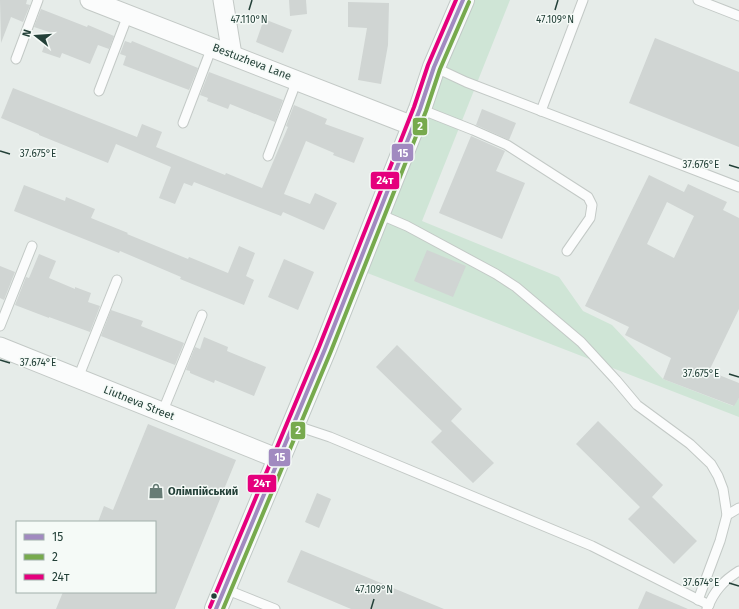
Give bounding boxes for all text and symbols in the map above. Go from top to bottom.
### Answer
text: 47.110°N [230,14,268,26]
text: 47.109°N [536,14,574,26]
north arrow [16,16,56,56]
text: N [20,28,34,39]
street label: Bestuzheva Lane [211,41,293,83]
line badge: 2 [412,117,428,136]
text: 2 [417,120,423,133]
line badge: 15 [391,143,414,162]
text: 15 [398,147,409,160]
text: 37.675°E [20,148,56,160]
text: 37.676°E [683,159,719,171]
line badge: 24т [370,171,400,190]
text: 24т [377,174,394,187]
text: 37.674°E [20,357,56,369]
text: 37.675°E [683,368,719,380]
street label: Liutneva Street [102,383,176,423]
line badge: 2 [290,421,306,440]
text: 2 [295,424,301,437]
line badge: 15 [268,448,291,467]
text: 15 [275,451,286,464]
line badge: 24т [247,474,277,493]
text: 24т [254,477,271,490]
shop icon: Олімпійський [147,482,165,500]
place label: Олімпійський [168,485,238,498]
legend [16,521,156,593]
text: 15 [52,530,63,544]
text: 2 [52,550,58,564]
text: 24т [52,570,70,584]
text: 37.674°E [683,577,719,589]
text: 47.109°N [355,584,393,596]
unlabelled marker [209,591,219,601]

